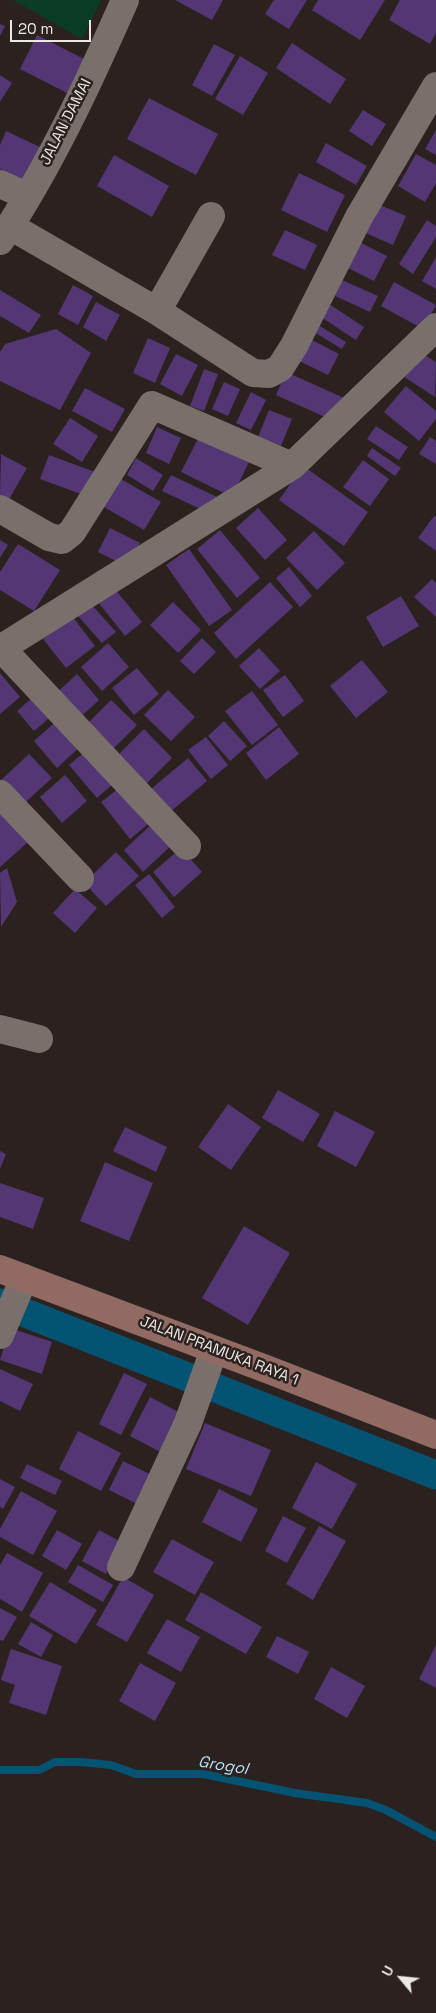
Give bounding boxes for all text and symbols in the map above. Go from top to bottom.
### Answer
scale bar [12,10,94,42]
text: 20 m [18,19,53,38]
street label: JALAN DAMAI [36,76,96,168]
street label: JALAN PRAMUKA RAYA 1 [137,1312,301,1390]
water label: Grogol [197,1753,249,1779]
north arrow [376,1953,426,2003]
text: U [378,1963,398,1979]

